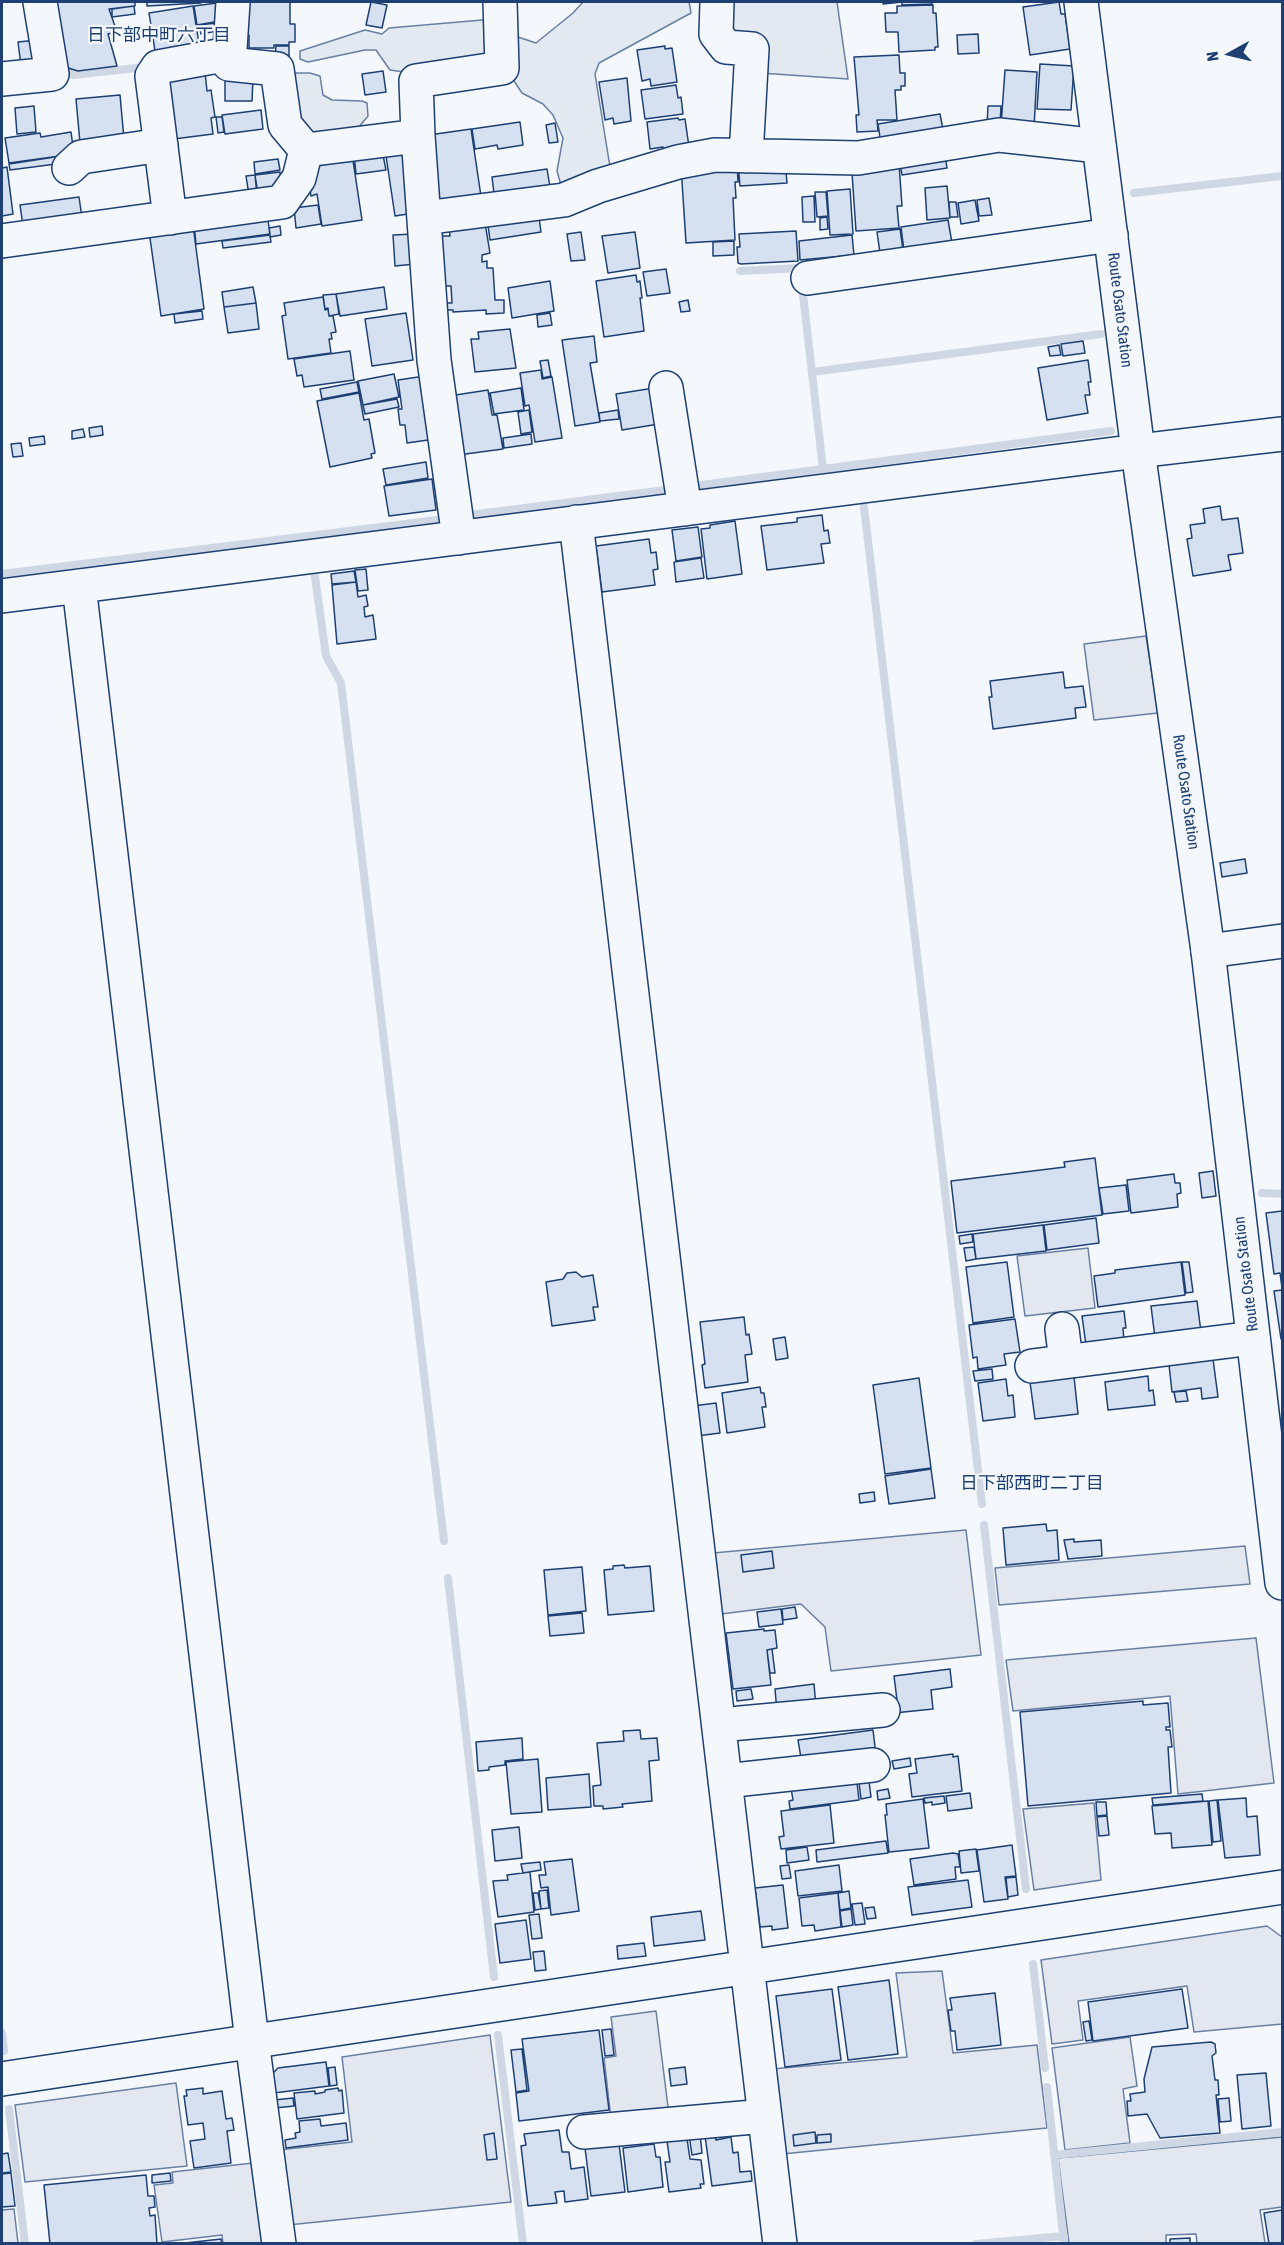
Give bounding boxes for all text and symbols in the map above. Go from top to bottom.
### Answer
district label: 日下部中町六丁目 [87,24,231,46]
north arrow [1200,24,1260,84]
text: N [1203,51,1222,62]
street label: Route Osato Station [1103,251,1137,369]
street label: Route Osato Station [1168,733,1204,851]
street label: Route Osato Station [1229,1215,1263,1333]
district label: 日下部西町二丁目 [960,1472,1104,1494]

